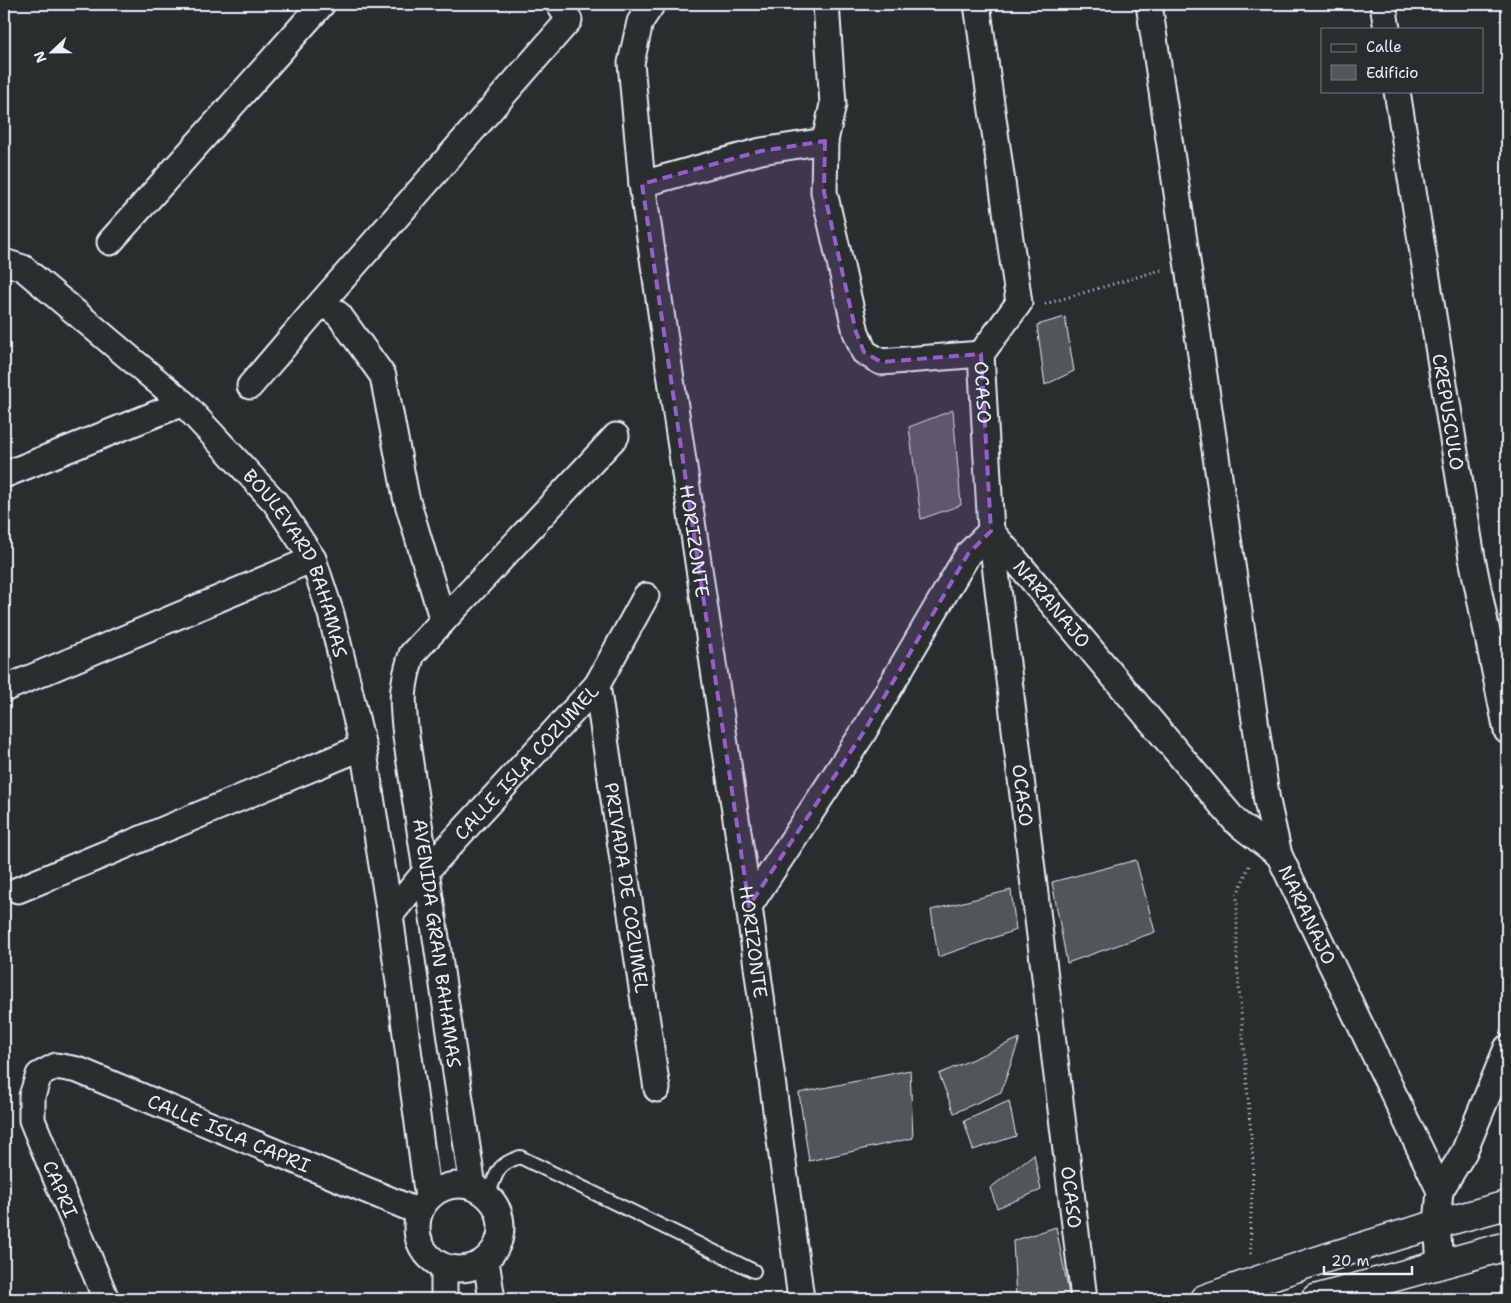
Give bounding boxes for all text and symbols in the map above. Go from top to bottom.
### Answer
north arrow [28,28,78,78]
legend [1321,28,1484,92]
text: Calle [1366,37,1402,57]
text: N [30,48,50,65]
text: Edificio [1366,63,1418,83]
street label: CREPUSCULO [1427,352,1470,472]
street label: OCASO [969,360,997,424]
street label: BOULEVARD BAHAMAS [238,463,353,660]
street label: HORIZONTE [674,483,716,599]
street label: NARANAJO [1008,554,1096,653]
street label: CALLE ISLA COZUMEL [448,679,604,845]
street label: OCASO [1007,763,1039,828]
street label: PRIVADA DE COZUMEL [599,781,655,995]
street label: AVENIDA GRAN BAHAMAS [407,817,467,1069]
street label: NARANAJO [1273,861,1342,969]
street label: HORIZONTE [734,884,774,1000]
street label: CALLE ISLA CAPRI [144,1088,314,1178]
street label: CAPRI [37,1157,83,1221]
street label: OCASO [1056,1165,1088,1230]
scale bar [1324,1243,1411,1275]
text: 20 m [1331,1251,1370,1271]

